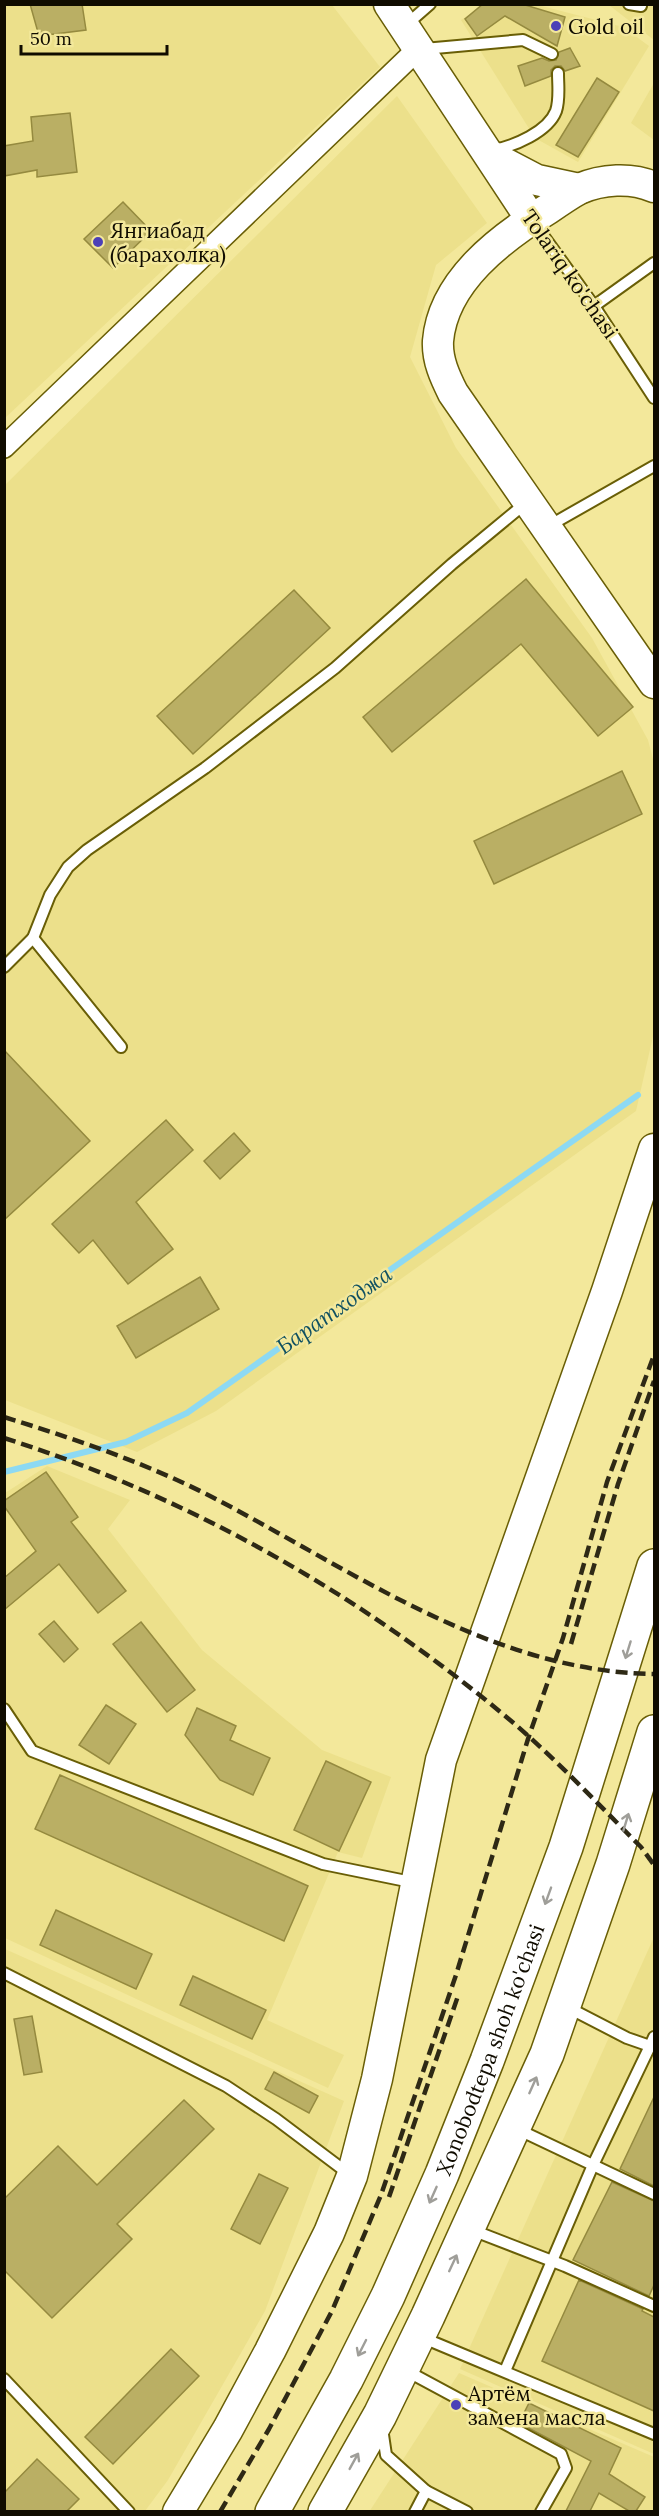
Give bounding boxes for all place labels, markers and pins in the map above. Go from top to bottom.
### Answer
place label: Gold oil [568,13,644,40]
marker: Gold oil [549,19,563,33]
place label: Янгиабад (барахолка) [110,217,226,268]
marker: Янгиабад (барахолка) [91,235,105,249]
place label: Артём замена масла [467,2380,606,2431]
marker: Артём замена масла [449,2398,463,2412]

